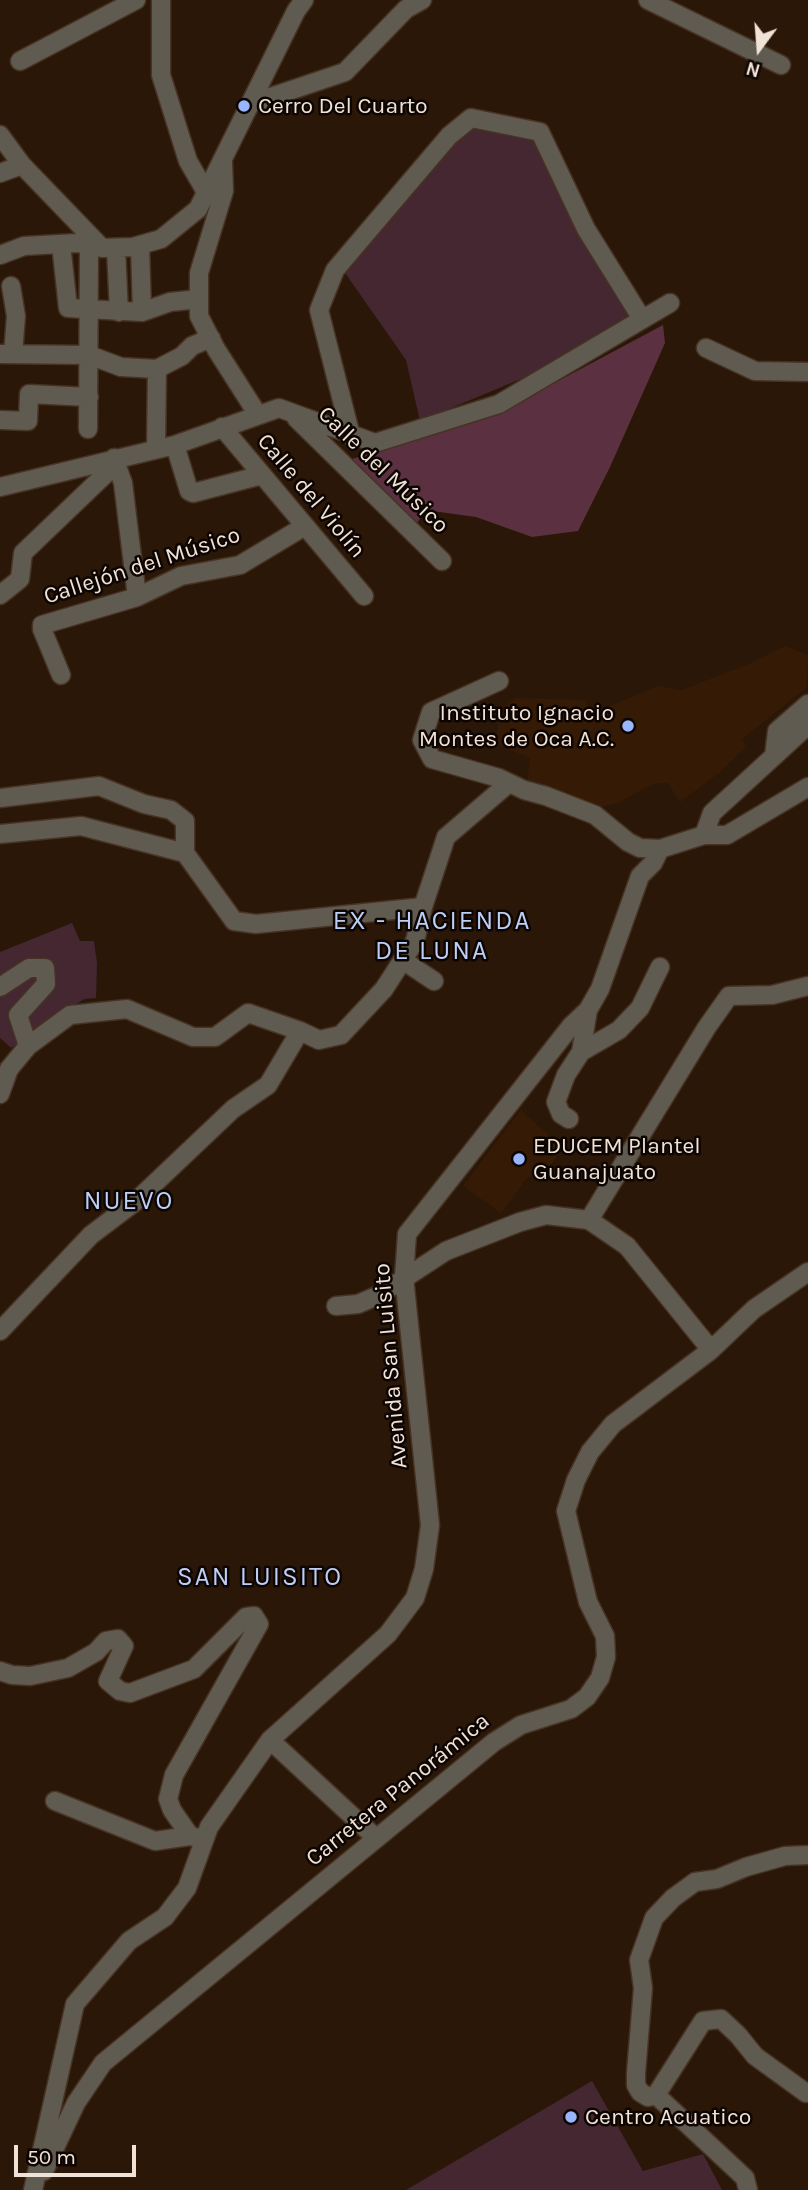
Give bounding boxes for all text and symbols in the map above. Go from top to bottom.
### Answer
north arrow [724,14,794,84]
text: N [744,57,763,82]
place label: Cerro Del Cuarto [258,92,428,120]
marker: Cerro Del Cuarto [236,98,252,114]
street label: Calle del Músico [312,401,454,539]
street label: Calle del Violín [251,428,371,564]
street label: Callejón del Músico [40,521,244,611]
place label: Instituto Ignacio Montes de Oca A.C. [419,699,614,753]
marker: Instituto Ignacio Montes de Oca A.C. [620,718,636,734]
district label: EX - HACIENDA DE LUNA [334,906,530,968]
place label: EDUCEM Plantel Guanajuato [533,1132,701,1186]
marker: EDUCEM Plantel Guanajuato [511,1151,527,1167]
district label: NUEVO [84,1186,174,1218]
street label: Avenida San Luisito [368,1262,414,1470]
district label: SAN LUISITO [178,1562,342,1594]
street label: Carretera Panorámica [301,1708,495,1872]
place label: Centro Acuatico [585,2103,751,2131]
marker: Centro Acuatico [563,2109,579,2125]
scale bar [18,2130,140,2174]
text: 50 m [27,2145,76,2169]

